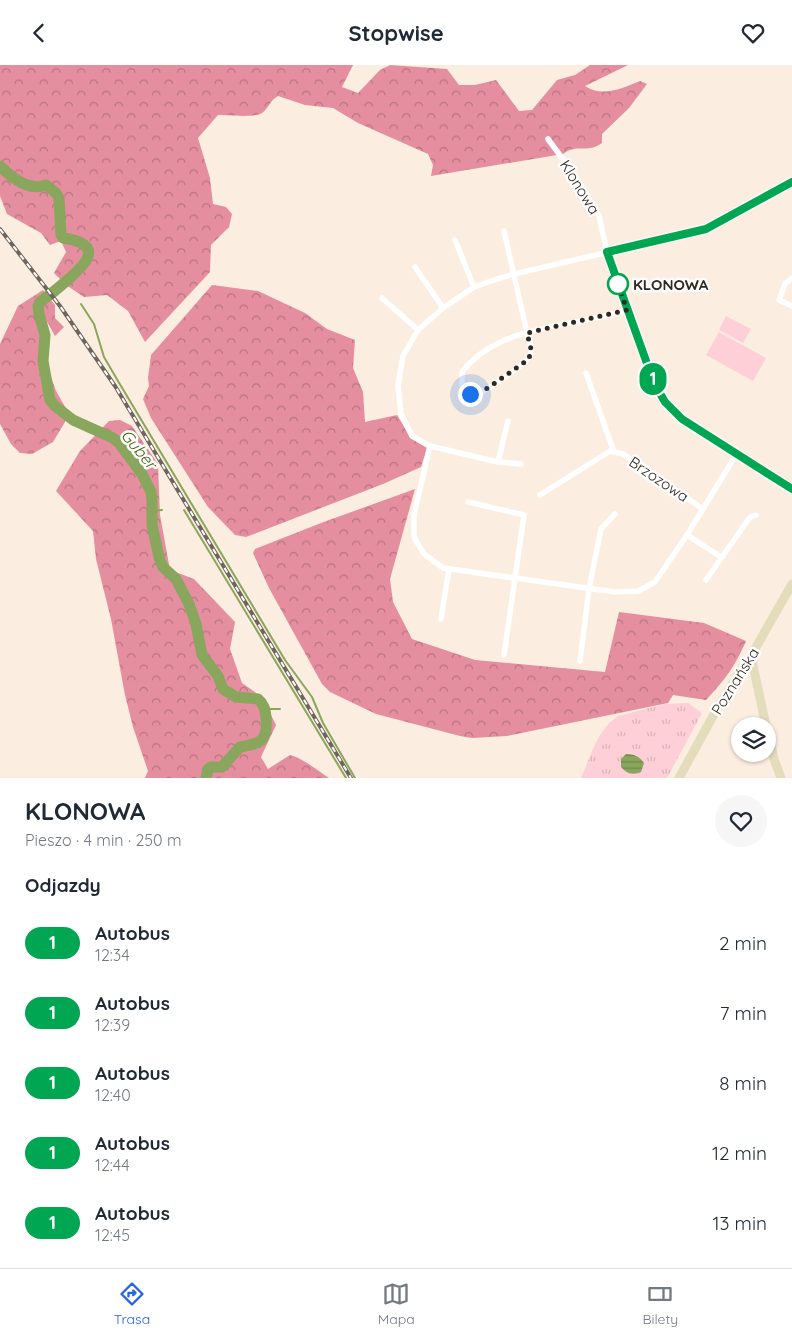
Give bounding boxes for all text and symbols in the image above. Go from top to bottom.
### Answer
icon: back [25,19,53,47]
text: Stopwise [348,19,444,47]
icon: heart [739,19,767,47]
street label: Klonowa [556,156,604,218]
marker: KLONOWA [607,273,629,295]
place label: KLONOWA [633,275,709,294]
line badge: 1 [637,363,669,395]
text: 1 [649,367,657,390]
your location [458,382,483,407]
water label: Guber [117,425,162,474]
street label: Brzozowa [625,452,693,506]
street label: Poznańska [707,644,763,718]
map controls [731,717,776,762]
button: layers [731,717,776,762]
button: heart [715,795,767,847]
text: KLONOWA [25,796,145,826]
text: Pieszo · 4 min · 250 m [25,830,182,850]
text: Odjazdy [25,873,101,897]
text: Autobus [95,921,170,945]
text: 1 [49,931,56,954]
text: 2 min [719,931,767,955]
text: 12:34 [95,945,130,965]
text: Autobus [95,991,170,1015]
text: 1 [49,1001,56,1024]
text: 7 min [720,1001,767,1025]
text: 12:39 [95,1015,130,1035]
text: Autobus [95,1061,170,1085]
text: 1 [49,1071,56,1094]
text: 8 min [719,1071,767,1095]
text: 12:40 [95,1085,131,1105]
text: Autobus [95,1131,170,1155]
text: 1 [49,1141,56,1164]
text: 12 min [712,1141,767,1165]
text: 12:44 [95,1155,130,1175]
text: Autobus [95,1201,170,1225]
text: 1 [49,1211,56,1234]
text: 13 min [712,1211,767,1235]
text: 12:45 [95,1225,130,1245]
tab: Trasa [114,1280,150,1328]
tab: Mapa [378,1280,415,1328]
tab: Bilety [642,1280,678,1328]

